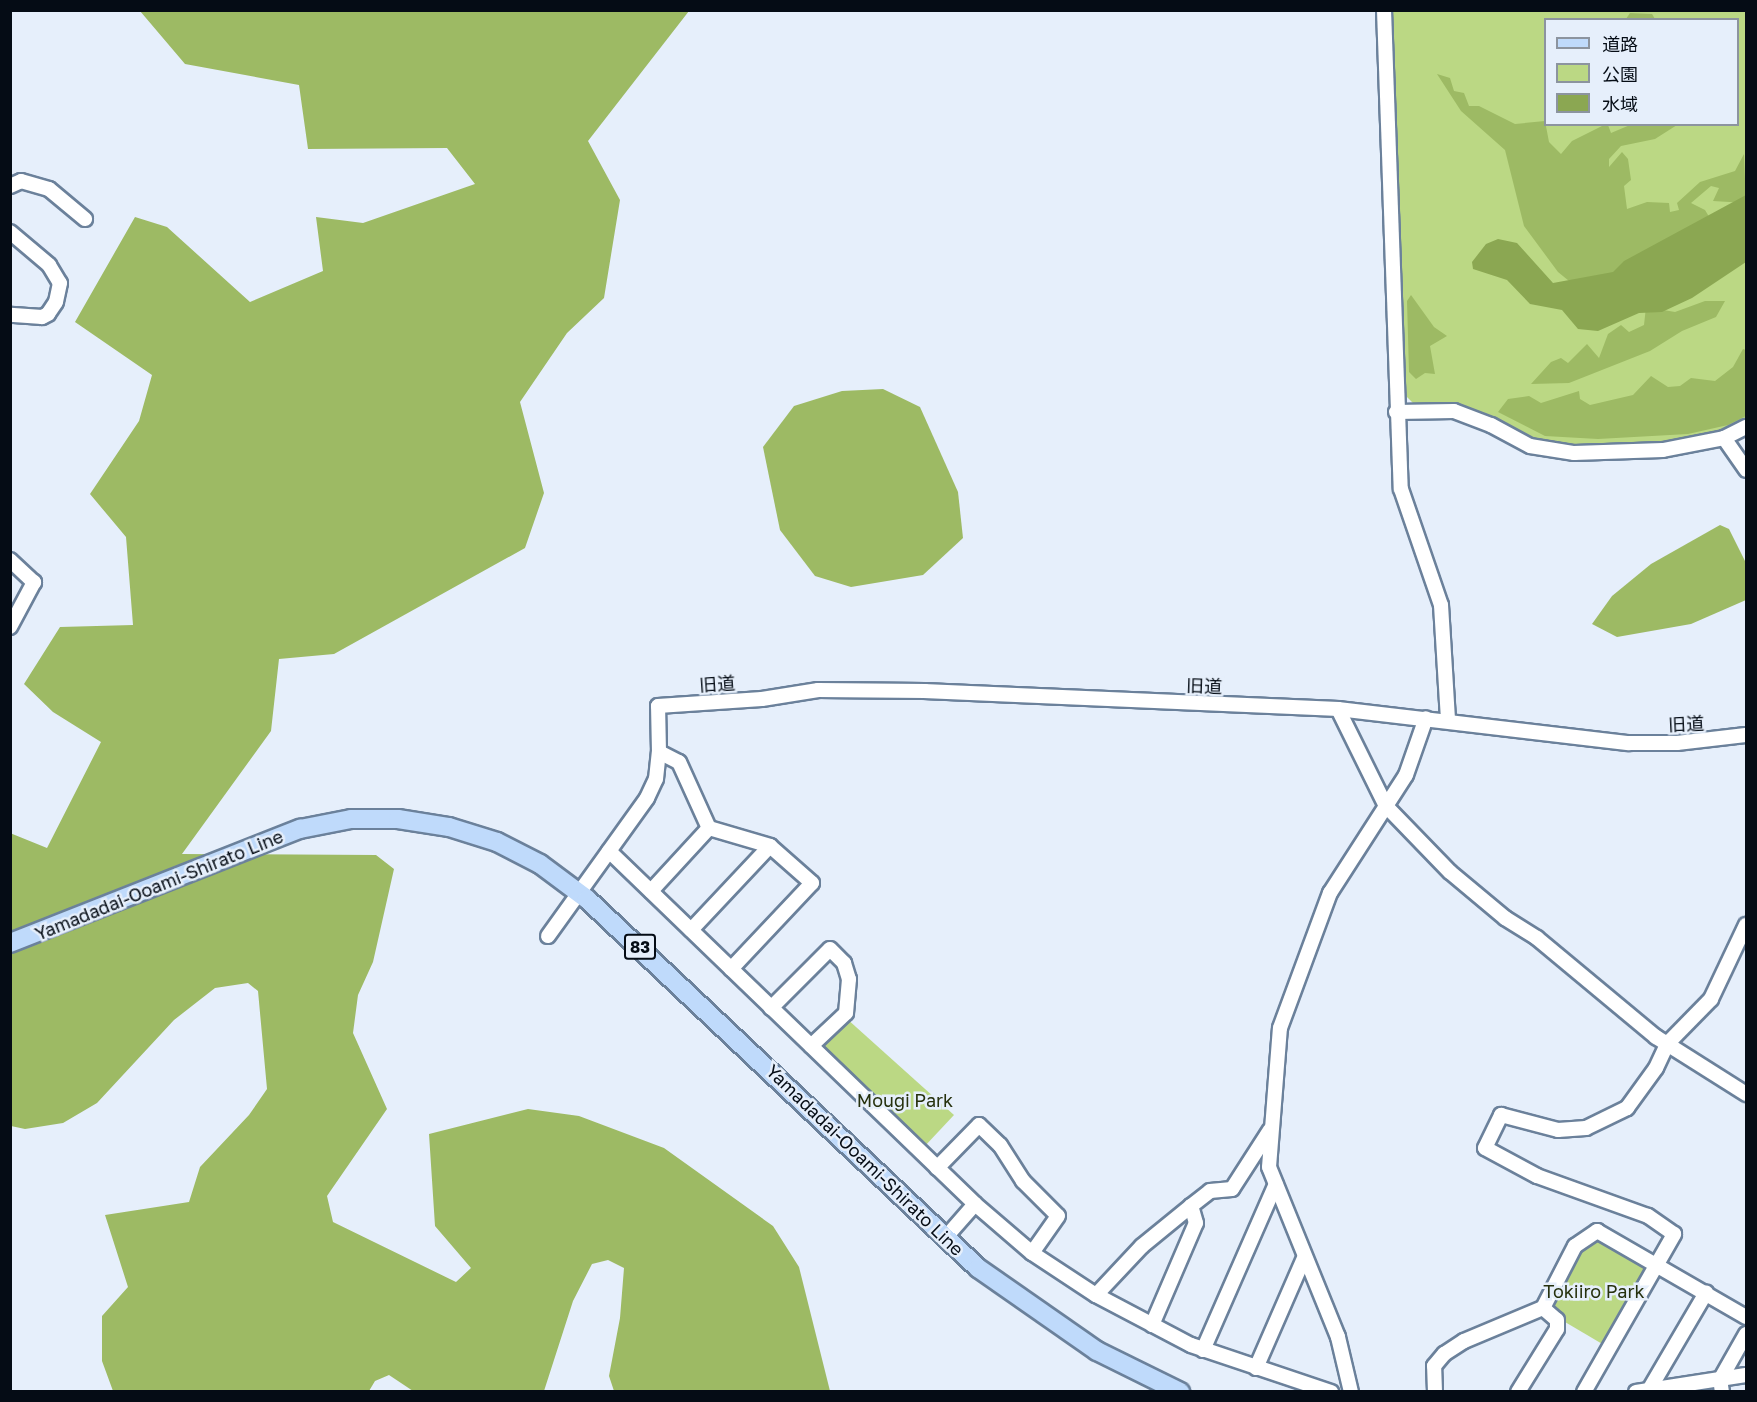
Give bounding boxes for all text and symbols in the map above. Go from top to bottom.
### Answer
legend [1544,18,1739,126]
text: 道路 [1602,33,1638,55]
text: 公園 [1602,63,1638,85]
text: 水域 [1602,93,1638,115]
street label: 旧道 [698,672,736,696]
street label: 旧道 [1186,675,1222,697]
street label: 旧道 [1667,712,1705,736]
street label: Yamadadai-Ooami-Shirato Line [32,825,286,945]
road number: 83 [624,934,656,960]
street label: Yamadadai-Ooami-Shirato Line [762,1060,968,1260]
park label: Mougi Park [857,1089,953,1111]
park label: Tokiiro Park [1543,1280,1645,1302]

